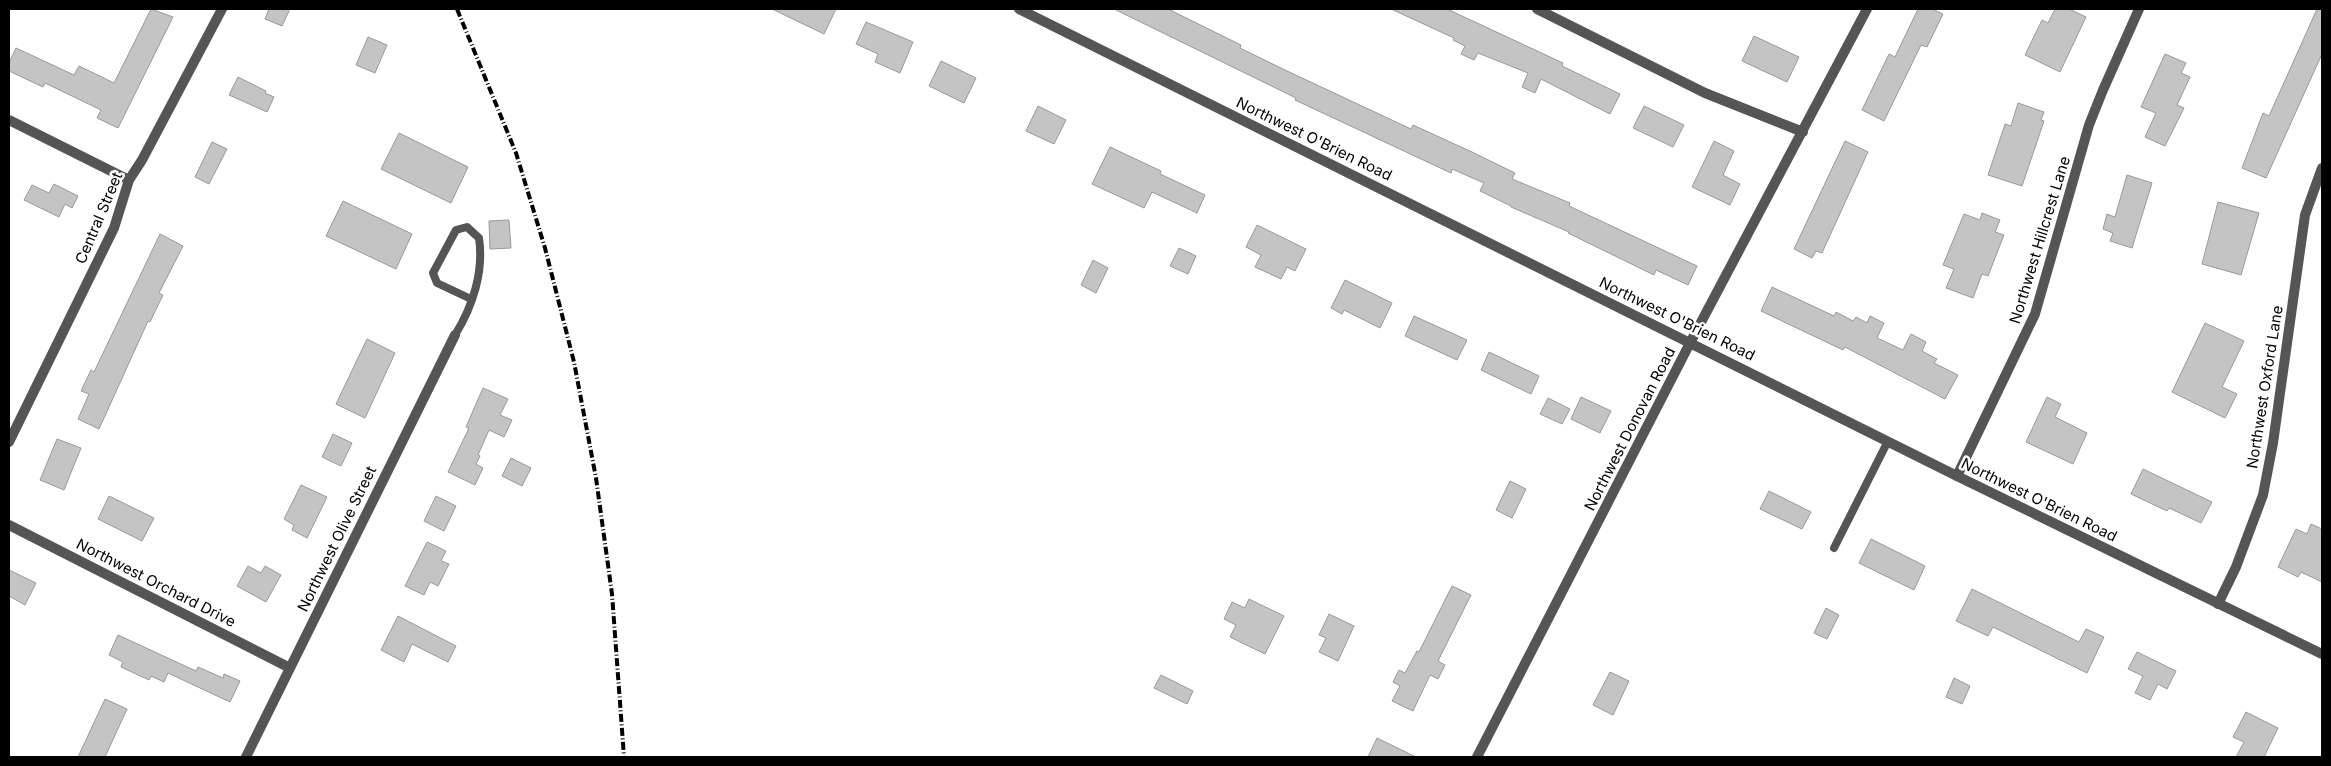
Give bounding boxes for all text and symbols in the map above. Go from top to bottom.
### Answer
street label: Northwest O'Brien Road [1233,93,1395,185]
street label: Northwest Hillcrest Lane [2005,154,2074,326]
street label: Central Street [71,169,126,266]
street label: Northwest O'Brien Road [1596,273,1758,365]
street label: Northwest Oxford Lane [2242,304,2287,470]
street label: Northwest Donovan Road [1580,344,1679,514]
street label: Northwest O'Brien Road [1958,454,2120,546]
street label: Northwest Olive Street [293,463,380,615]
street label: Northwest Orchard Drive [73,534,239,631]

